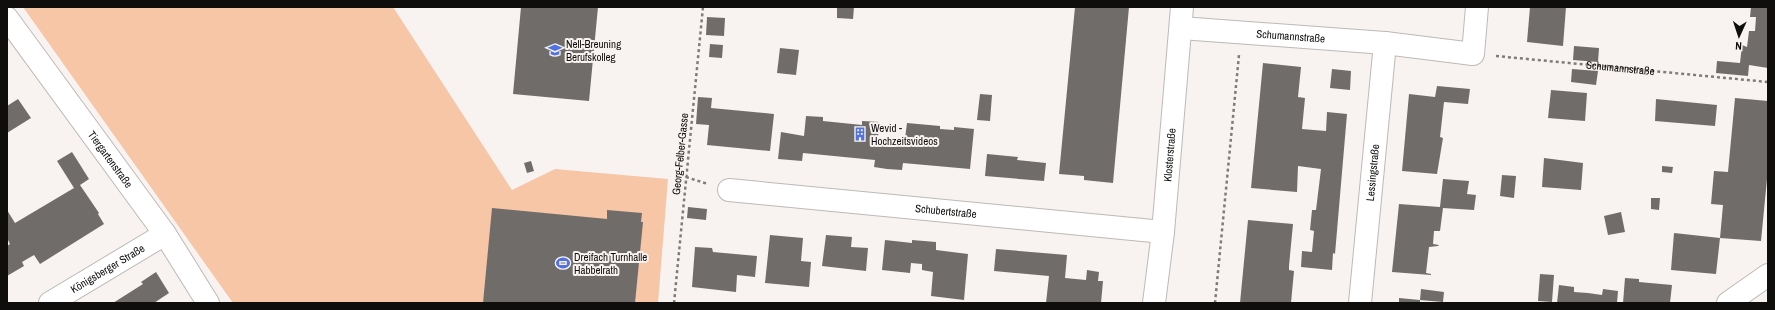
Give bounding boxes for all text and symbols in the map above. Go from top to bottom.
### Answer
north arrow [1719,16,1759,56]
street label: Schumannstraße [1256,27,1326,46]
place label: Nell-Breuning Berufskolleg [566,37,621,64]
text: N [1735,39,1742,53]
school or university icon: Nell-Breuning Berufskolleg [547,42,563,58]
street label: Schumannstraße [1586,58,1655,78]
street label: Georg-Felber-Gasse [669,112,691,196]
place label: Wevid - Hochzeitsvideos [871,121,938,148]
building icon: Wevid - Hochzeitsvideos [852,126,868,142]
street label: Klosterstraße [1160,127,1179,182]
street label: Tiergartenstraße [85,128,136,190]
street label: Lessingstraße [1363,143,1382,202]
street label: Schubertstraße [915,201,977,221]
street label: Königsberger Straße [68,241,147,296]
place label: Dreifach Turnhalle Habbelrath [574,250,647,277]
sports icon: Dreifach Turnhalle Habbelrath [555,255,571,271]

